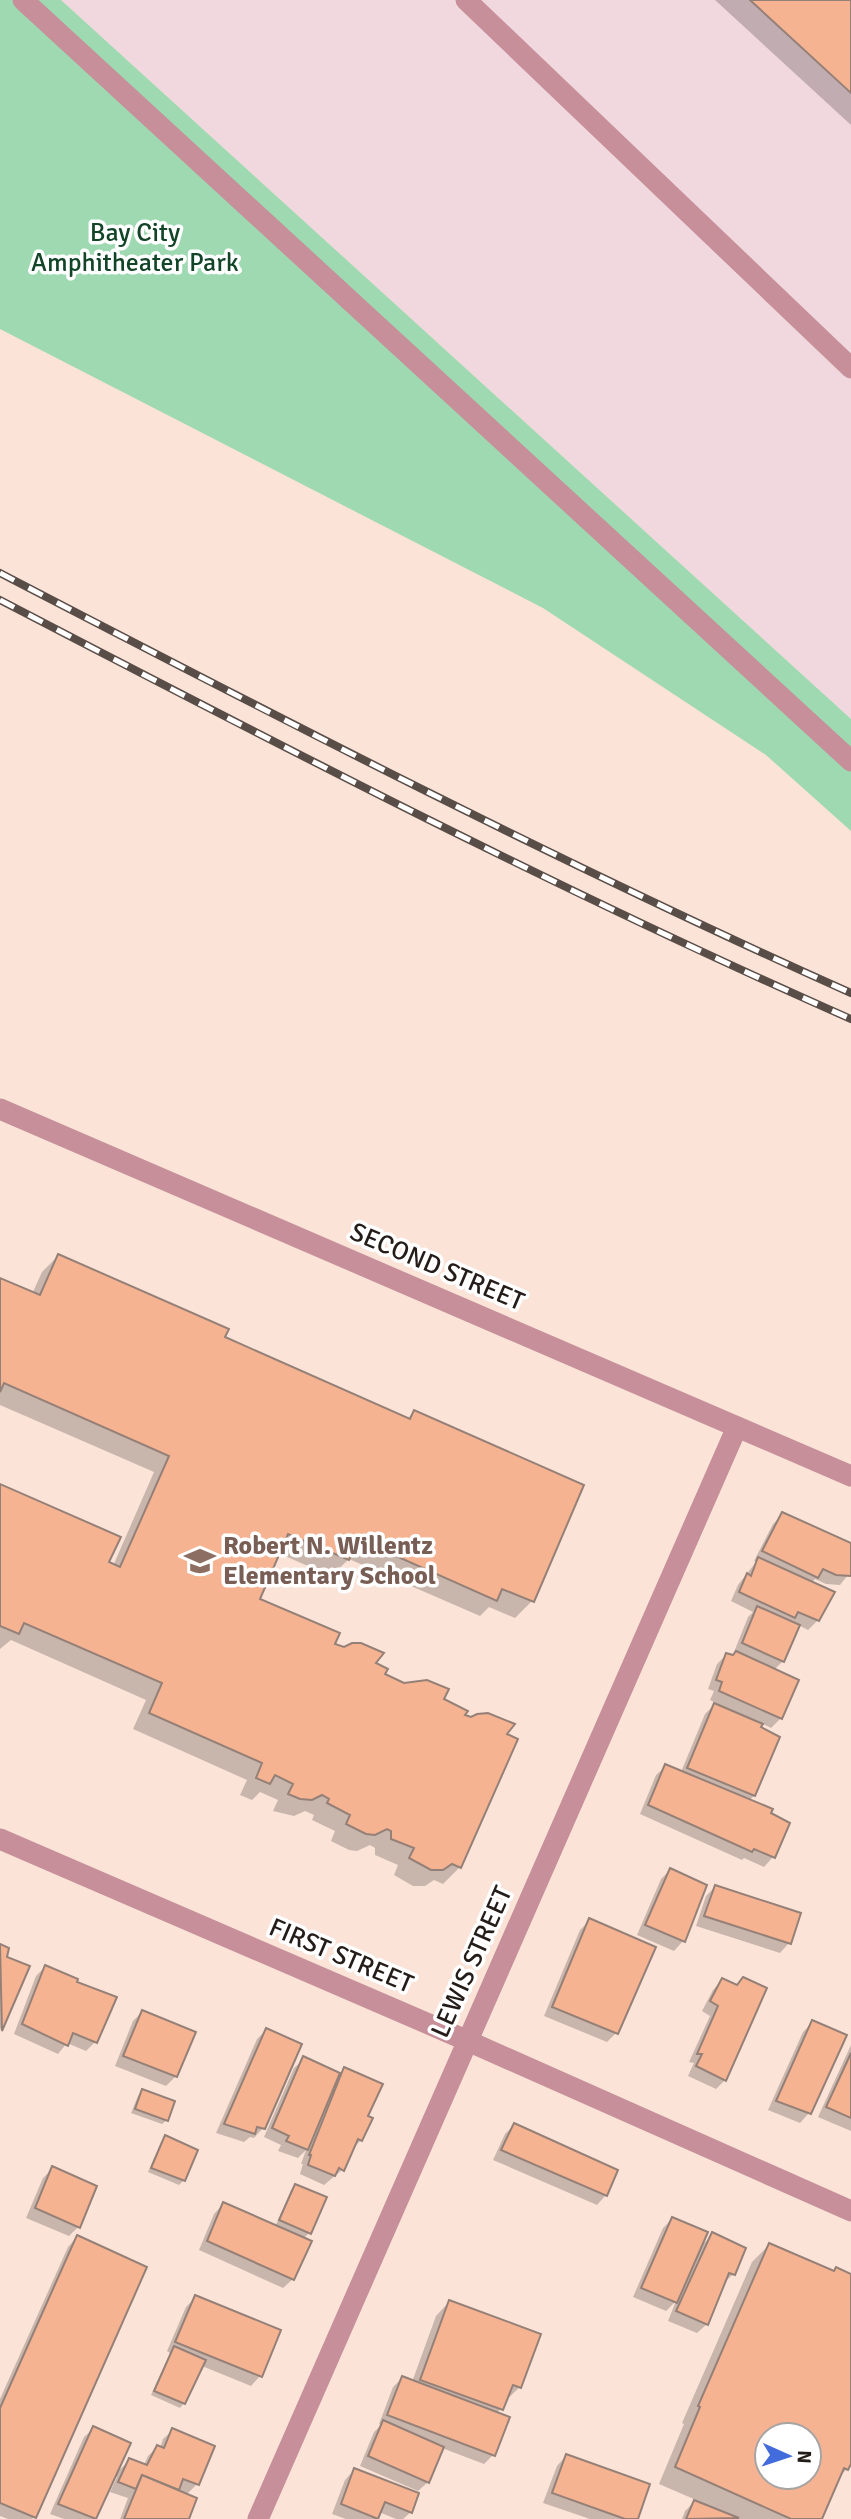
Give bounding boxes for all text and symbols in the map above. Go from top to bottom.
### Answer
park label: Bay City Amphitheater Park [31,217,239,279]
street label: SECOND STREET [345,1216,529,1318]
place label: Robert N. Willentz Elementary School [223,1530,436,1592]
school or university icon: Robert N. Willentz Elementary School [183,1544,217,1578]
street label: LEWIS STREET [424,1881,520,2043]
street label: FIRST STREET [264,1911,418,2001]
north arrow [753,2421,823,2491]
text: N [792,2450,816,2464]

